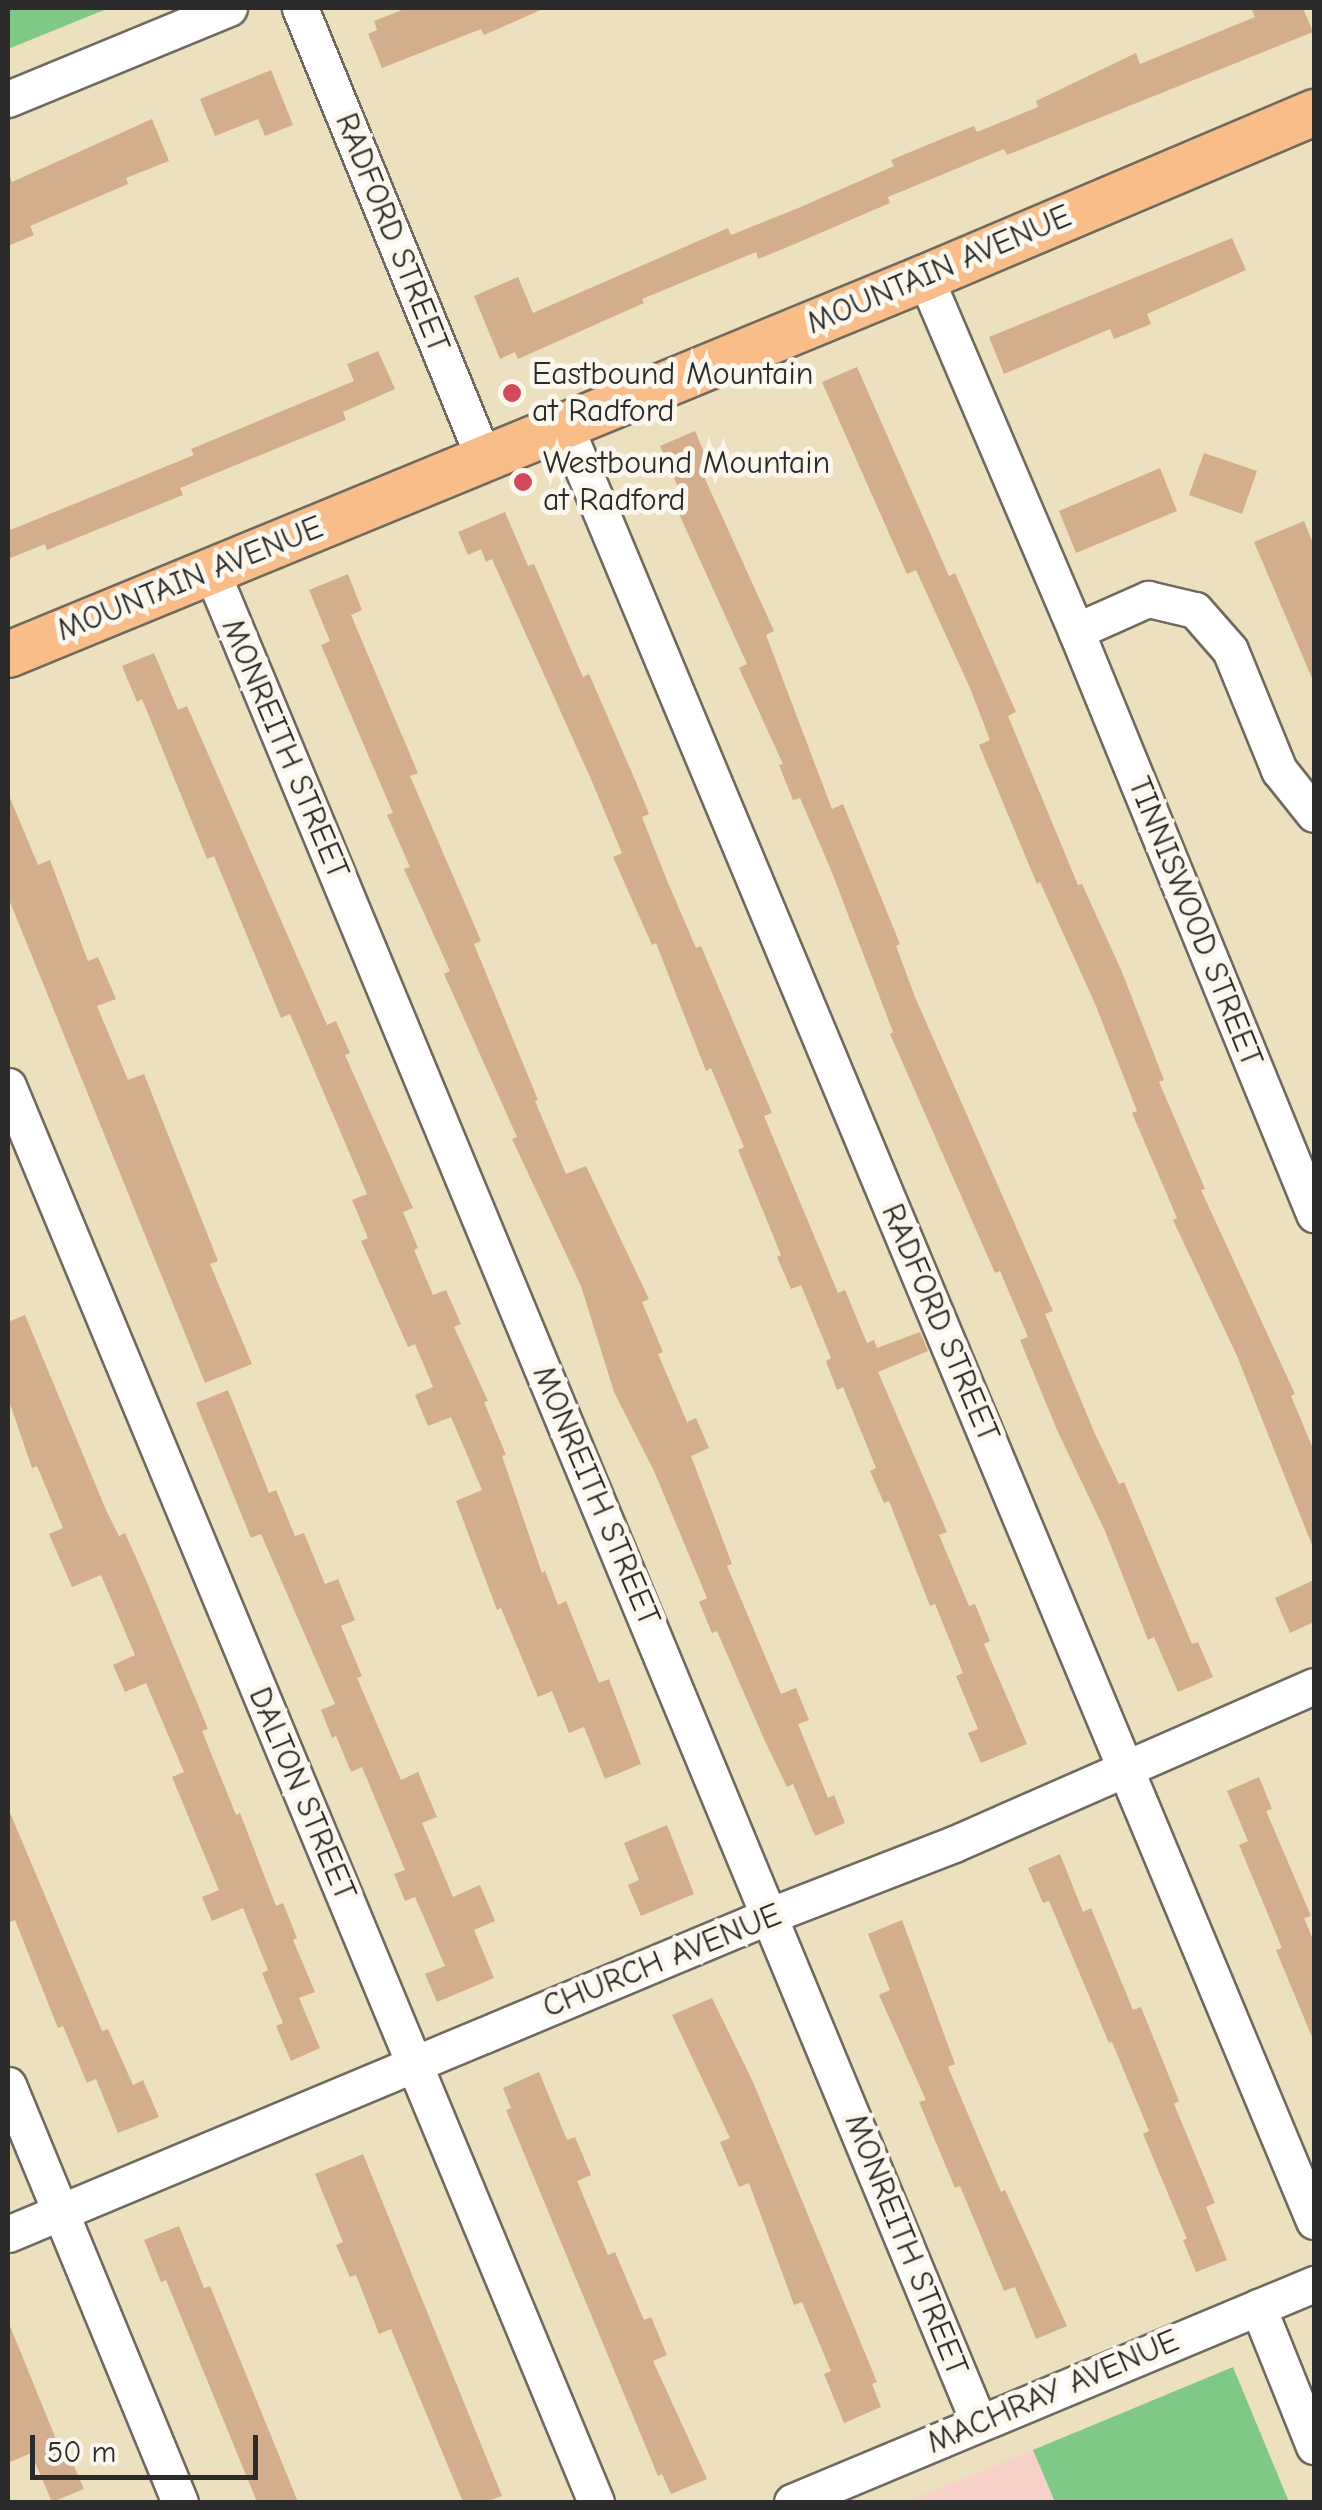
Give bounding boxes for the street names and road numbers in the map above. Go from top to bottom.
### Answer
street label: RADFORD STREET [327,108,457,358]
street label: MOUNTAIN AVENUE [801,197,1077,343]
street label: MOUNTAIN AVENUE [51,508,329,650]
street label: MONREITH STREET [213,613,357,885]
street label: TINNISWOOD STREET [1119,772,1271,1072]
street label: RADFORD STREET [873,1198,1007,1448]
street label: MONREITH STREET [524,1360,668,1632]
street label: DALTON STREET [240,1682,364,1906]
street label: CHURCH AVENUE [537,1896,787,2026]
street label: MONREITH STREET [836,2109,976,2381]
street label: MACHRAY AVENUE [921,2322,1185,2462]

